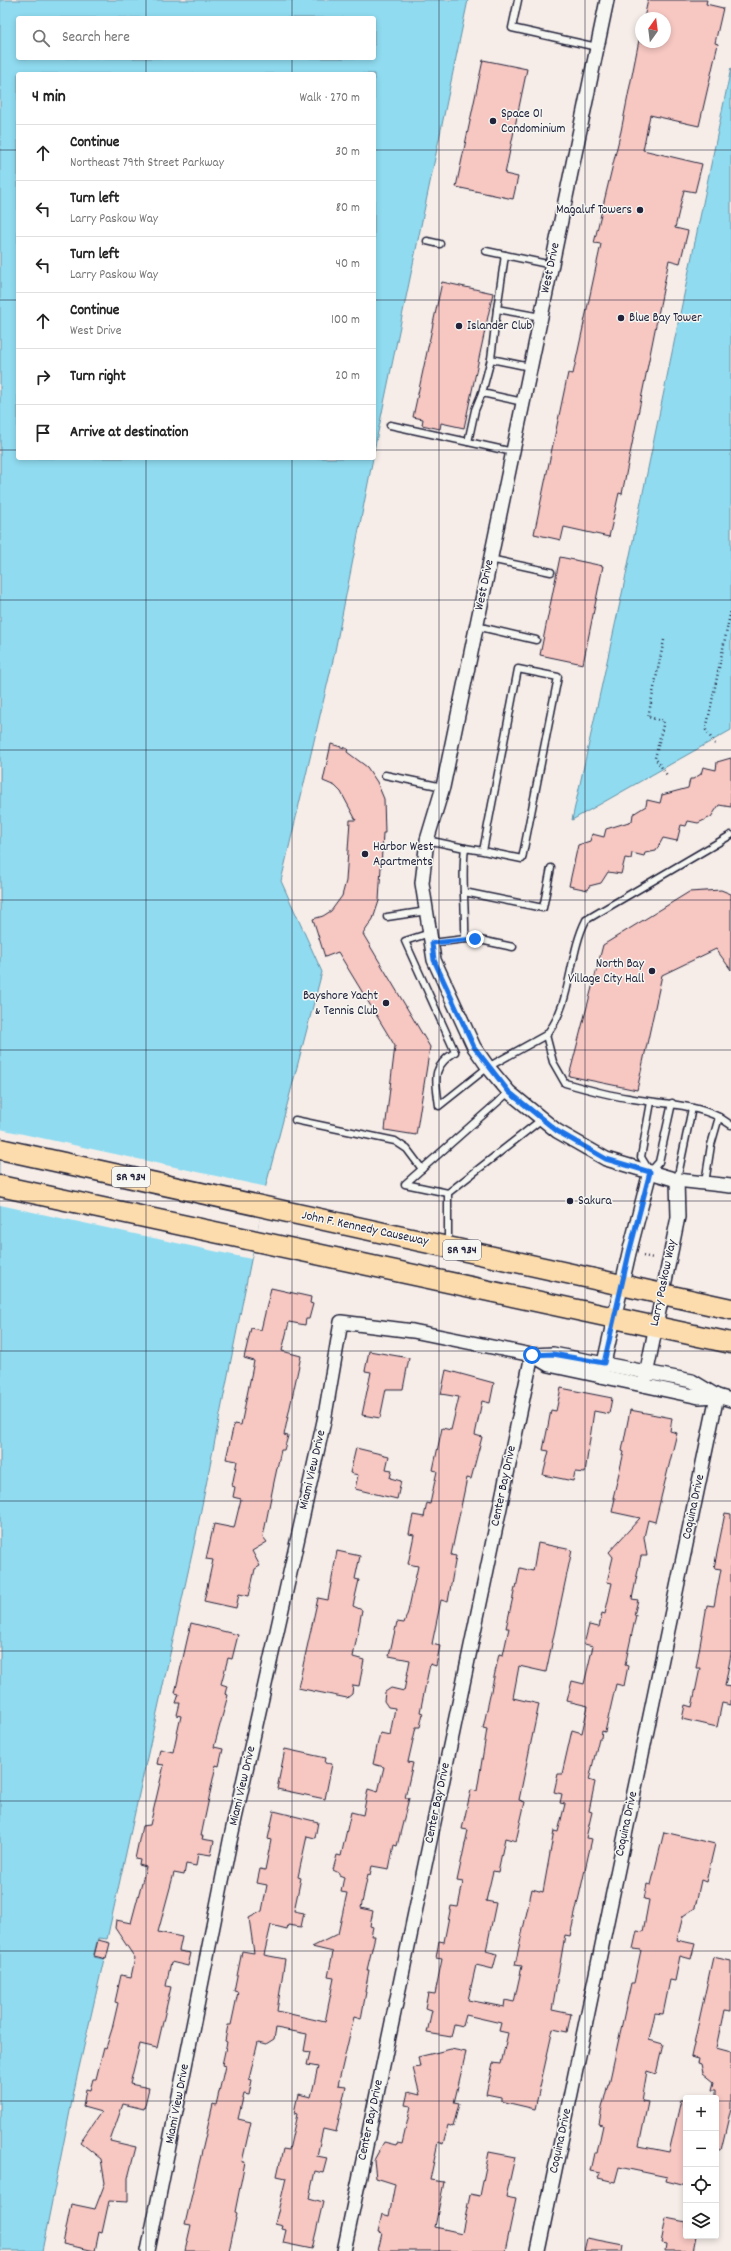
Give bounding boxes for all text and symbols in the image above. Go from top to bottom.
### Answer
north arrow [635,12,671,48]
search box [16,16,376,60]
icon: search [30,27,52,49]
text: Search here [62,27,130,49]
text: 4 min [32,86,66,110]
text: Walk · 270 m [299,89,360,108]
place label: Space 01 Condominium [501,105,565,139]
marker: Space 01 Condominium [488,116,498,126]
text: Continue [70,132,119,154]
icon: ahead [32,142,54,164]
text: 30 m [335,143,360,162]
text: Northeast 79th Street Parkway [70,154,224,173]
text: Turn left [70,188,119,210]
icon: left [32,198,54,220]
text: 80 m [336,199,360,218]
place label: Magaluf Towers [556,201,632,220]
marker: Magaluf Towers [635,205,645,215]
text: Larry Paskow Way [70,210,158,229]
street label: West Drive [536,241,566,295]
text: Turn left [70,244,119,266]
icon: left [32,254,54,276]
text: 40 m [336,255,360,274]
text: Larry Paskow Way [70,266,158,285]
text: Continue [70,300,119,322]
place label: Blue Bay Tower [629,309,702,328]
icon: ahead [32,310,54,332]
text: 100 m [331,311,360,330]
marker: Blue Bay Tower [616,313,626,323]
place label: Islander Club [467,317,532,336]
marker: Islander Club [454,321,464,331]
text: West Drive [70,322,121,341]
icon: right [32,366,54,388]
text: Turn right [70,366,126,388]
text: 20 m [335,367,360,386]
icon: arrive [32,422,54,444]
text: Arrive at destination [70,422,188,444]
street label: West Drive [470,558,500,612]
place label: Harbor West Apartments [373,838,433,872]
marker: Harbor West Apartments [360,849,370,859]
route end [466,930,484,948]
place label: North Bay Village City Hall [568,955,645,989]
marker: North Bay Village City Hall [647,966,657,976]
place label: Bayshore Yacht & Tennis Club [303,987,378,1021]
marker: Bayshore Yacht & Tennis Club [381,998,391,1008]
road number: SR 934 [112,1167,150,1187]
place label: Sakura [578,1192,613,1211]
marker: Sakura [565,1196,575,1206]
street label: John F. Kennedy Causeway [300,1206,431,1252]
street label: Larry Paskow Way [646,1237,683,1328]
road number: SR 934 [443,1240,481,1260]
route start [523,1346,541,1364]
street label: Miami View Drive [295,1428,331,1512]
street label: Center Bay Drive [486,1444,522,1528]
street label: Coquina Drive [678,1472,710,1541]
street label: Miami View Drive [225,1744,261,1828]
street label: Center Bay Drive [420,1761,456,1845]
street label: Coquina Drive [611,1789,643,1858]
street label: Miami View Drive [161,2062,195,2146]
street label: Center Bay Drive [353,2078,389,2162]
map controls [683,2095,719,2239]
button: + [683,2095,719,2131]
street label: Coquina Drive [545,2106,577,2175]
button: − [683,2131,719,2167]
button: locate [683,2167,719,2203]
button: layers [683,2203,719,2239]

